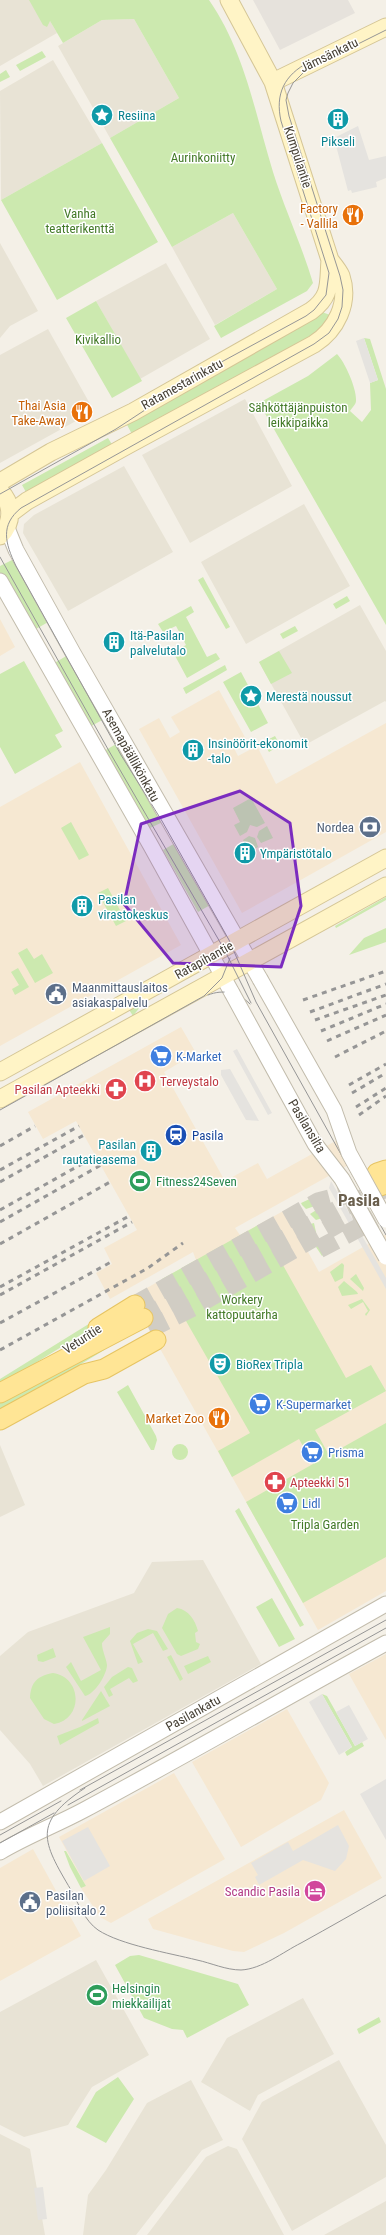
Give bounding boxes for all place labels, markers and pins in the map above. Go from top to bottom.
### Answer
place icon: Resiina [89,102,115,128]
building icon: Pikseli [325,106,351,132]
place label: Resiina [118,108,155,123]
place label: Pikseli [321,134,355,149]
place label: Factory - Vallila [300,201,339,231]
restaurant icon: Factory - Vallila [340,202,366,228]
place label: Thai Asia Take-Away [11,398,67,428]
restaurant icon: Thai Asia Take-Away [69,399,95,425]
place label: Itä-Pasilan palvelutalo [130,628,186,658]
building icon: Itä-Pasilan palvelutalo [101,629,127,655]
place icon: Merestä noussut [238,683,264,709]
place label: Merestä noussut [266,689,352,704]
place label: Insinöörit-ekonomit -talo [208,736,308,766]
building icon: Insinöörit-ekonomit -talo [180,737,206,763]
bank icon: Nordea [357,814,383,840]
place label: Nordea [317,820,354,835]
building icon: Ympäristötalo [232,840,258,866]
place label: Ympäristötalo [260,846,332,861]
place label: Pasilan virastokeskus [98,892,169,922]
building icon: Pasilan virastokeskus [69,893,95,919]
place label: Maanmittauslaitos asiakaspalvelu [72,980,168,1010]
public building icon: Maanmittauslaitos asiakaspalvelu [43,981,69,1007]
supermarket icon: K-Market [148,1043,174,1069]
place label: K-Market [176,1049,222,1064]
hospital icon: Terveystalo [132,1068,158,1094]
place label: Terveystalo [160,1074,219,1089]
pharmacy icon: Pasilan Apteekki [103,1076,129,1102]
place label: Pasilan Apteekki [15,1082,100,1097]
station icon: Pasila [163,1122,189,1148]
place label: Pasila [192,1128,223,1143]
place label: Pasilan rautatieasema [63,1137,136,1167]
building icon: Pasilan rautatieasema [138,1138,164,1164]
sports icon: Fitness24Seven [127,1168,153,1194]
place label: Fitness24Seven [156,1174,237,1189]
theatre icon: BioRex Tripla [207,1351,233,1377]
place label: BioRex Tripla [236,1357,303,1372]
supermarket icon: K-Supermarket [247,1391,273,1417]
place label: K-Supermarket [276,1397,351,1412]
restaurant icon: Market Zoo [206,1405,232,1431]
place label: Market Zoo [146,1411,204,1426]
supermarket icon: Prisma [299,1439,325,1465]
place label: Prisma [328,1445,364,1460]
pharmacy icon: Apteekki 51 [262,1469,288,1495]
place label: Apteekki 51 [290,1475,350,1490]
supermarket icon: Lidl [274,1490,300,1516]
place label: Lidl [302,1496,321,1511]
hotel icon: Scandic Pasila [302,1878,328,1904]
place label: Scandic Pasila [225,1884,300,1899]
place label: Pasilan poliisitalo 2 [46,1888,106,1918]
public building icon: Pasilan poliisitalo 2 [17,1889,43,1915]
place label: Helsingin miekkailijat [112,1981,171,2011]
sports icon: Helsingin miekkailijat [84,1982,110,2008]

